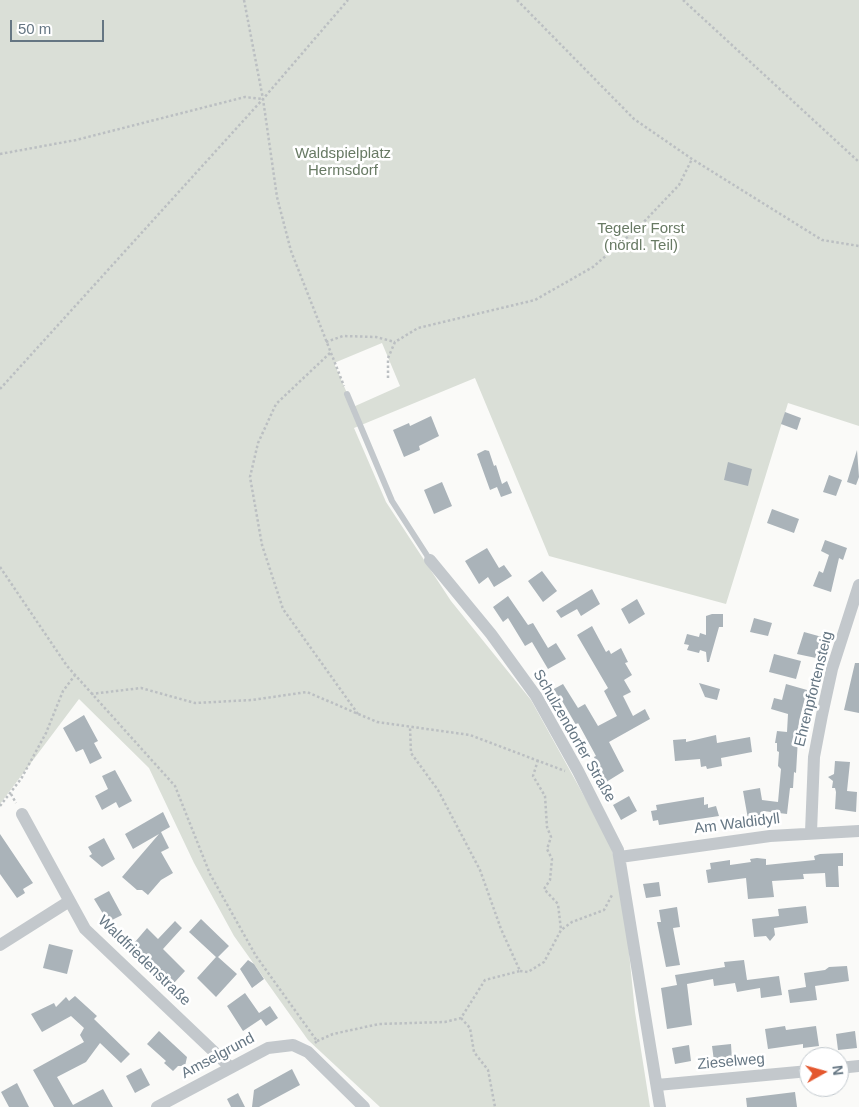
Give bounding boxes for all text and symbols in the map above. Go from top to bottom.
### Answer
scale bar [12,10,106,42]
text: 50 m [18,20,51,37]
park label: Waldspielplatz Hermsdorf [295,145,391,180]
park label: Tegeler Forst (nördl. Teil) [597,220,685,255]
street label: Ehrenpfortensteig [791,629,837,749]
street label: Schulzendorfer Straße [529,667,619,805]
street label: Am Waldidyll [693,810,781,838]
street label: Waldfriedenstraße [94,912,194,1010]
street label: Amselgrund [178,1029,258,1083]
north arrow [799,1047,849,1097]
street label: Zieselweg [697,1050,765,1074]
text: N [829,1064,846,1076]

